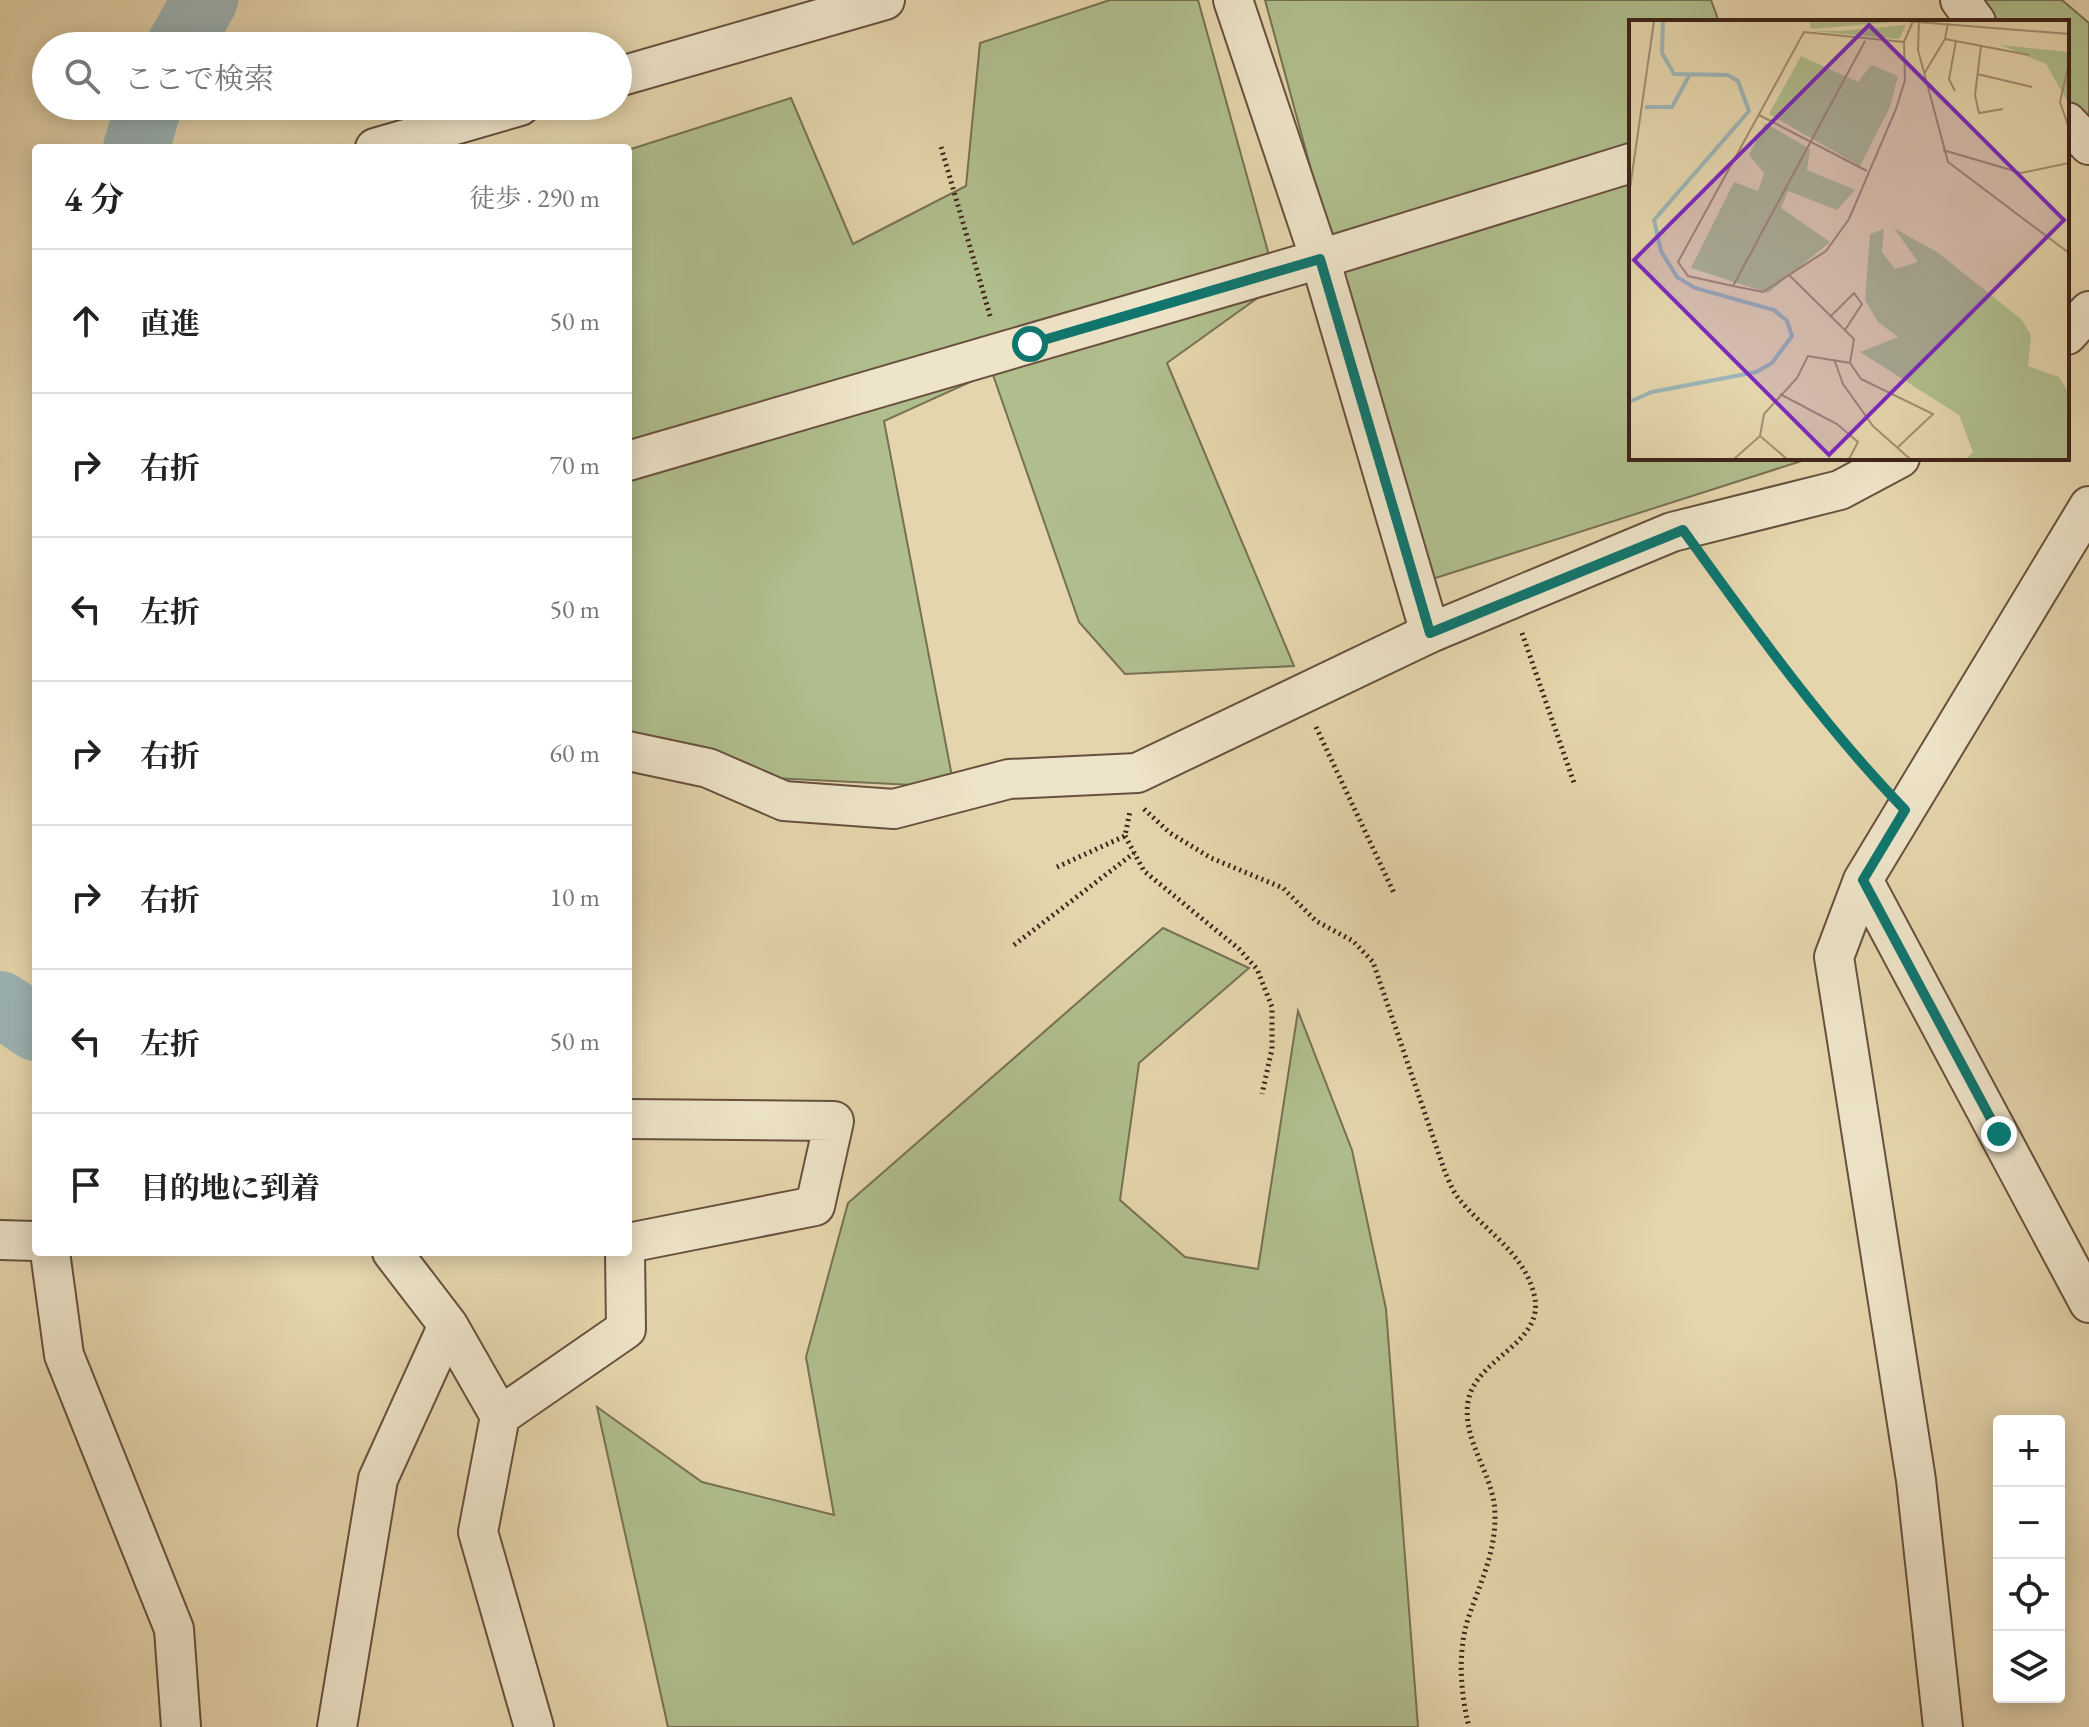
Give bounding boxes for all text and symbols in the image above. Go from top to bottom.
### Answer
inset map [1629,20,2069,460]
search box [32,32,632,120]
icon: search [60,54,104,98]
text: ここで検索 [124,59,274,98]
text: 4 分 [64,177,124,221]
text: 徒歩 · 290 m [470,181,600,215]
icon: ahead [64,299,108,343]
text: 直進 [140,304,200,343]
text: 50 m [550,304,600,338]
route start [1012,326,1048,362]
icon: right [64,443,108,487]
text: 右折 [140,448,200,487]
text: 70 m [550,448,600,482]
icon: left [64,587,108,631]
text: 左折 [140,592,200,631]
text: 50 m [550,592,600,626]
icon: right [64,731,108,775]
text: 右折 [140,736,200,775]
text: 60 m [550,736,600,770]
icon: right [64,875,108,919]
text: 右折 [140,880,200,919]
text: 10 m [550,880,600,914]
icon: left [64,1019,108,1063]
text: 左折 [140,1024,200,1063]
text: 50 m [550,1024,600,1058]
route end [1981,1116,2017,1152]
icon: arrive [64,1163,108,1207]
text: 目的地に到着 [140,1168,320,1207]
map controls [1993,1415,2065,1703]
button: + [1993,1415,2065,1487]
button: − [1993,1487,2065,1559]
button: locate [1993,1559,2065,1631]
button: layers [1993,1631,2065,1703]

